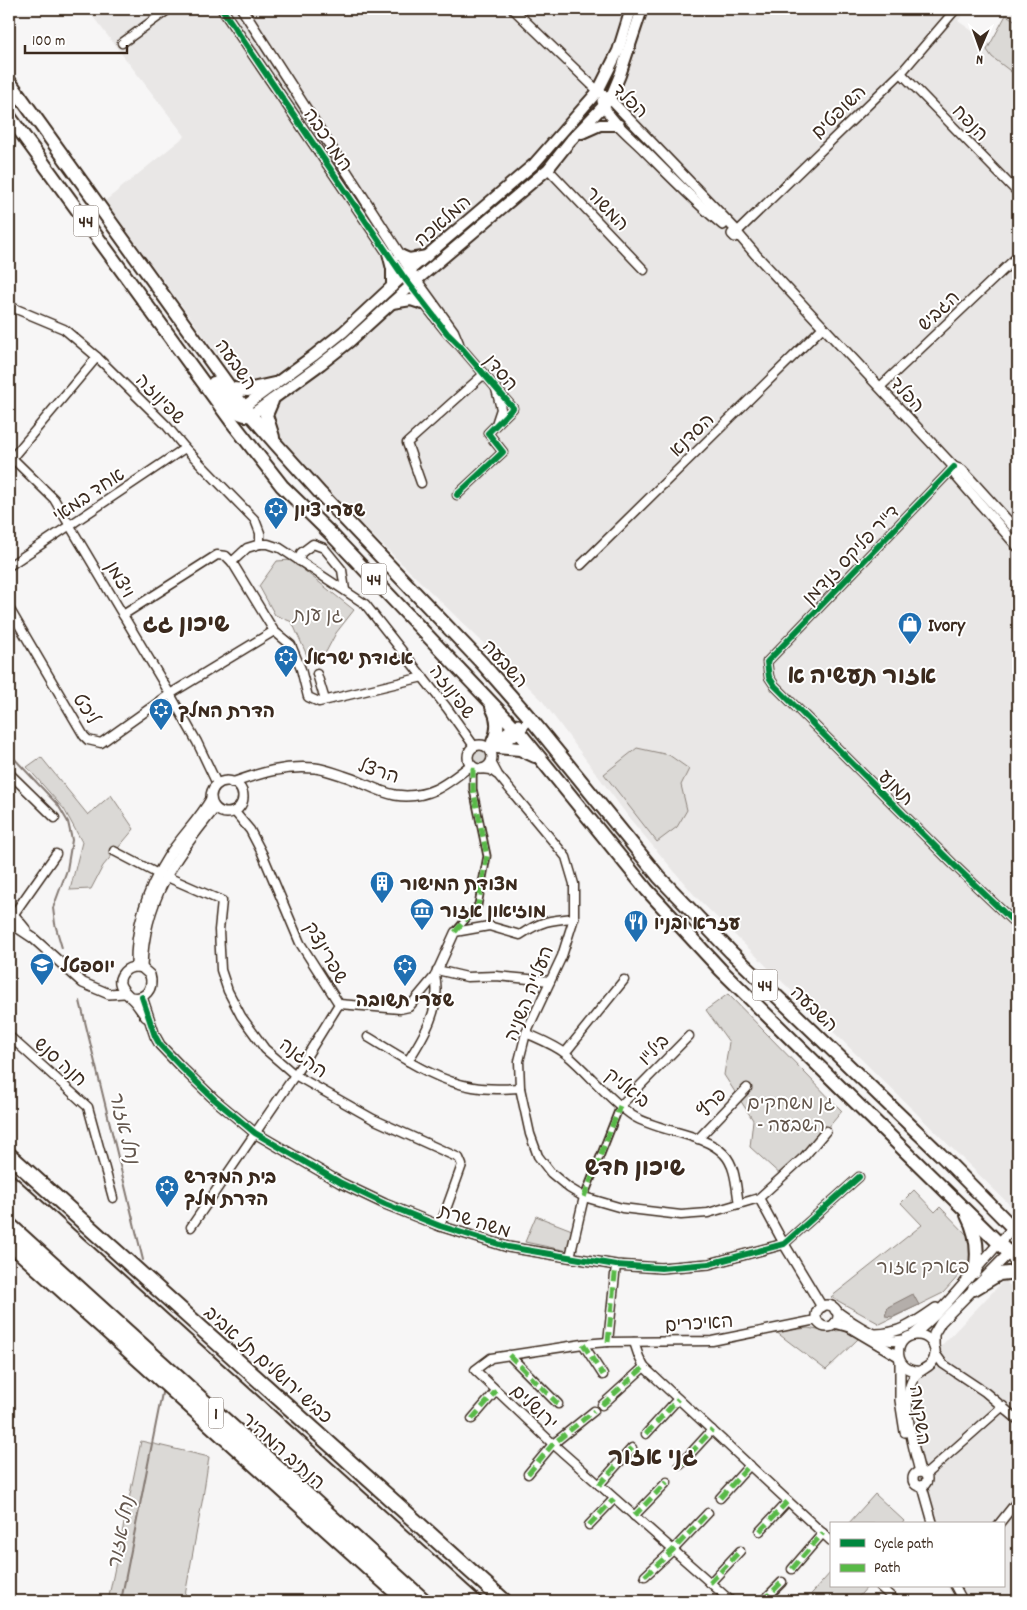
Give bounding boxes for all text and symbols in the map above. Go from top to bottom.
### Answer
scale bar [25,22,128,54]
north arrow [954,22,1004,72]
text: 100 m [32,31,65,53]
text: N [976,49,983,69]
street label: הפלד [604,79,653,126]
street label: השופטים [807,80,874,147]
street label: הנפח [944,100,993,149]
street label: המרכבה [295,104,357,178]
street label: המשור [577,182,634,239]
street label: המלאכה [410,190,479,255]
road number: 44 [74,206,98,237]
street label: הגביש [913,286,968,339]
street label: השבעה [207,335,262,397]
street label: הסדן [476,350,523,399]
street label: שפינוזה [127,369,190,432]
street label: הפלד [882,372,929,421]
street label: הסדנא [665,408,722,465]
street label: אחד במאי [49,463,131,531]
synagogue icon: שערי ציון [263,496,289,530]
place label: שערי ציון [294,499,366,526]
street label: ד''ר פליקס זנדמן [798,500,907,612]
street label: ויצמן [97,557,139,604]
road number: 44 [362,564,386,594]
park label: גן ענת [292,604,343,631]
district label: שיכון גג [142,609,230,643]
shop icon: Ivory [897,611,923,645]
place label: Ivory [928,614,966,641]
street label: השבעה [474,635,533,696]
synagogue icon: אגודת ישראל [273,644,299,678]
place label: אגודת ישראל [304,647,414,674]
street label: שפינוזה [421,660,480,726]
district label: אזור תעשיה א [788,661,936,695]
street label: ליכט [64,689,105,732]
synagogue icon: הדרת המלך [148,697,174,731]
place label: הדרת המלך [178,700,275,727]
street label: הרצל [354,754,402,793]
street label: תמנע [870,765,919,814]
building icon: מצודת המישור [369,870,395,904]
place label: מצודת המישור [400,873,518,900]
museum icon: מוזיאון אזור [409,897,435,931]
place label: מוזיאון אזור [440,900,546,927]
restaurant icon: עזרא ובניו [623,909,649,943]
place label: עזרא ובניו [654,912,741,939]
street label: שפרינצק [295,918,353,990]
street label: העלייה השניה [500,942,563,1046]
school or university icon: יוספטל [29,952,55,986]
synagogue icon: שערי תשובה [392,953,418,987]
place label: יוספטל [60,955,115,982]
road number: 44 [752,970,778,1000]
street label: השבעה [783,981,843,1040]
place label: שערי תשובה [356,989,455,1016]
street label: ביל"ו [634,1030,677,1073]
street label: חנה סנש [26,1033,91,1095]
street label: ההגנה [272,1033,332,1087]
street label: ביאליק [597,1063,654,1116]
street label: פרץ [692,1083,735,1126]
water label: נחל אזור [100,1088,145,1168]
park label: גן משחקים - השבעה [747,1092,835,1141]
district label: שיכון חדש [585,1153,685,1187]
place label: בית המדרש הדרת מלך [184,1166,277,1215]
synagogue icon: בית המדרש הדרת מלך [154,1174,180,1208]
street label: משה שרת [434,1199,513,1247]
park label: פארק אזור [877,1256,969,1283]
street label: כביש ירושלים תל אביב [196,1301,337,1432]
street label: האיכרים [664,1310,734,1341]
street label: ירושלים [503,1380,562,1437]
street label: השקמה [900,1384,935,1447]
road number: 1 [208,1398,224,1429]
street label: הנתיב המהיר [234,1408,329,1498]
district label: גני אזור [608,1442,698,1476]
water label: נחל אזור [102,1493,144,1573]
legend [830,1522,1004,1588]
text: Cycle path [874,1534,934,1556]
text: Path [874,1558,900,1580]

